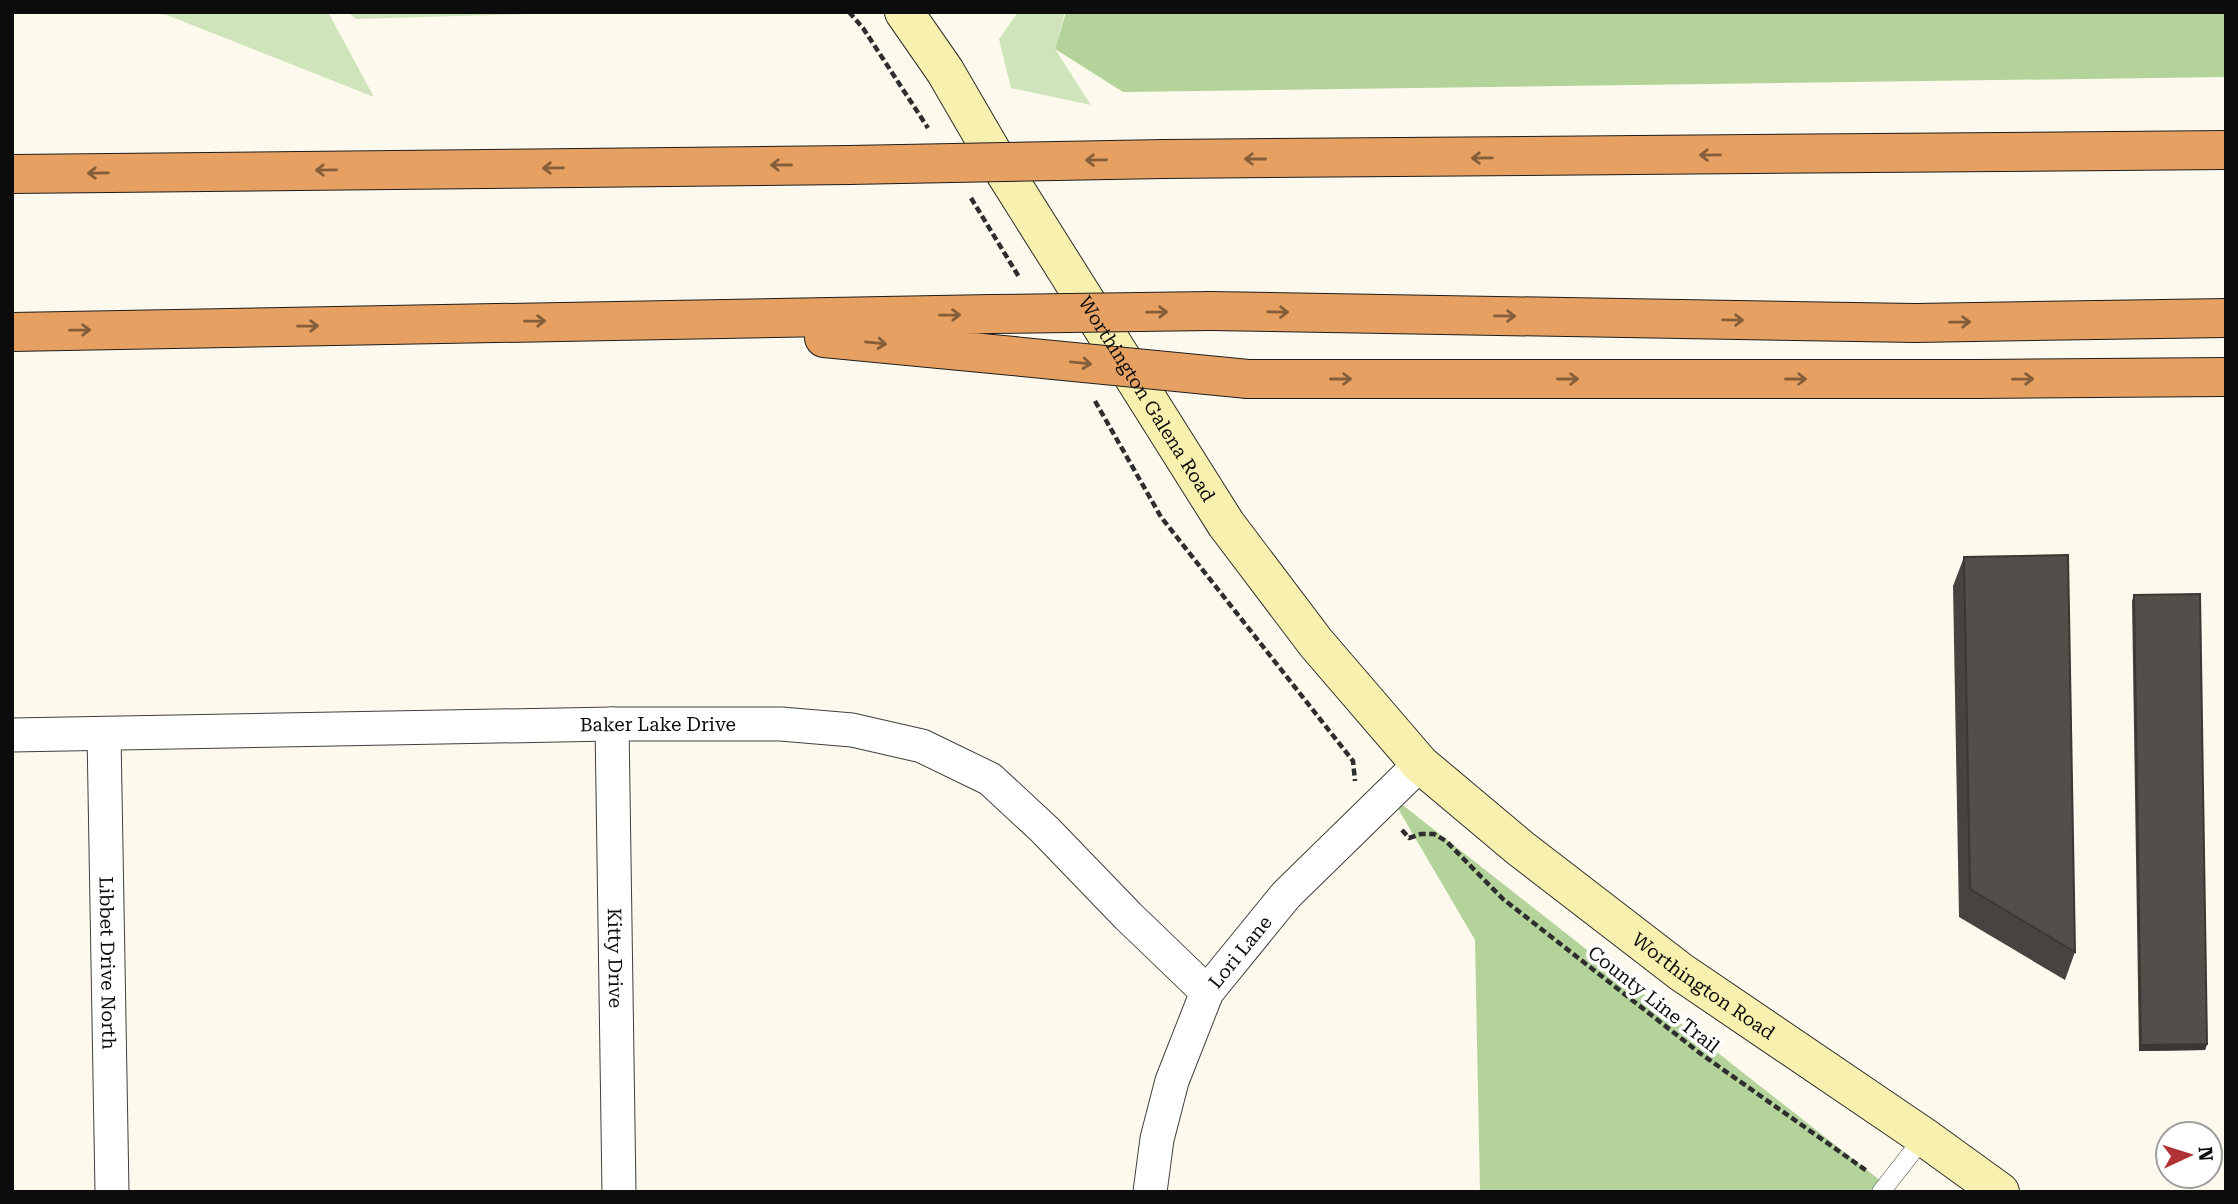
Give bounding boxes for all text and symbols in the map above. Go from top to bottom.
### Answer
one-way arrow [1698,148,1721,162]
one-way arrow [1471,151,1494,165]
one-way arrow [1243,152,1266,166]
one-way arrow [1084,154,1107,167]
one-way arrow [770,158,793,172]
one-way arrow [542,161,565,174]
one-way arrow [315,164,338,177]
one-way arrow [87,166,110,180]
street label: Worthington Galena Road [1073,292,1220,506]
one-way arrow [1145,305,1168,318]
one-way arrow [1266,305,1289,319]
one-way arrow [939,308,962,322]
one-way arrow [1494,309,1517,323]
one-way arrow [1721,313,1744,326]
one-way arrow [524,315,547,328]
one-way arrow [1949,315,1972,329]
one-way arrow [296,319,319,333]
one-way arrow [69,324,92,337]
one-way arrow [864,337,887,350]
one-way arrow [1069,357,1091,370]
one-way arrow [1329,372,1352,386]
one-way arrow [1557,372,1580,386]
one-way arrow [1784,372,1807,386]
one-way arrow [2012,372,2035,386]
street label: Baker Lake Drive [580,713,736,737]
street label: Libbet Drive North [94,876,121,1050]
street label: Kitty Drive [603,908,627,1008]
street label: Lori Lane [1204,911,1277,993]
street label: Worthington Road [1628,928,1779,1044]
street label: County Line Trail [1583,941,1724,1058]
north arrow [2154,1120,2224,1190]
text: N [2193,1146,2217,1162]

